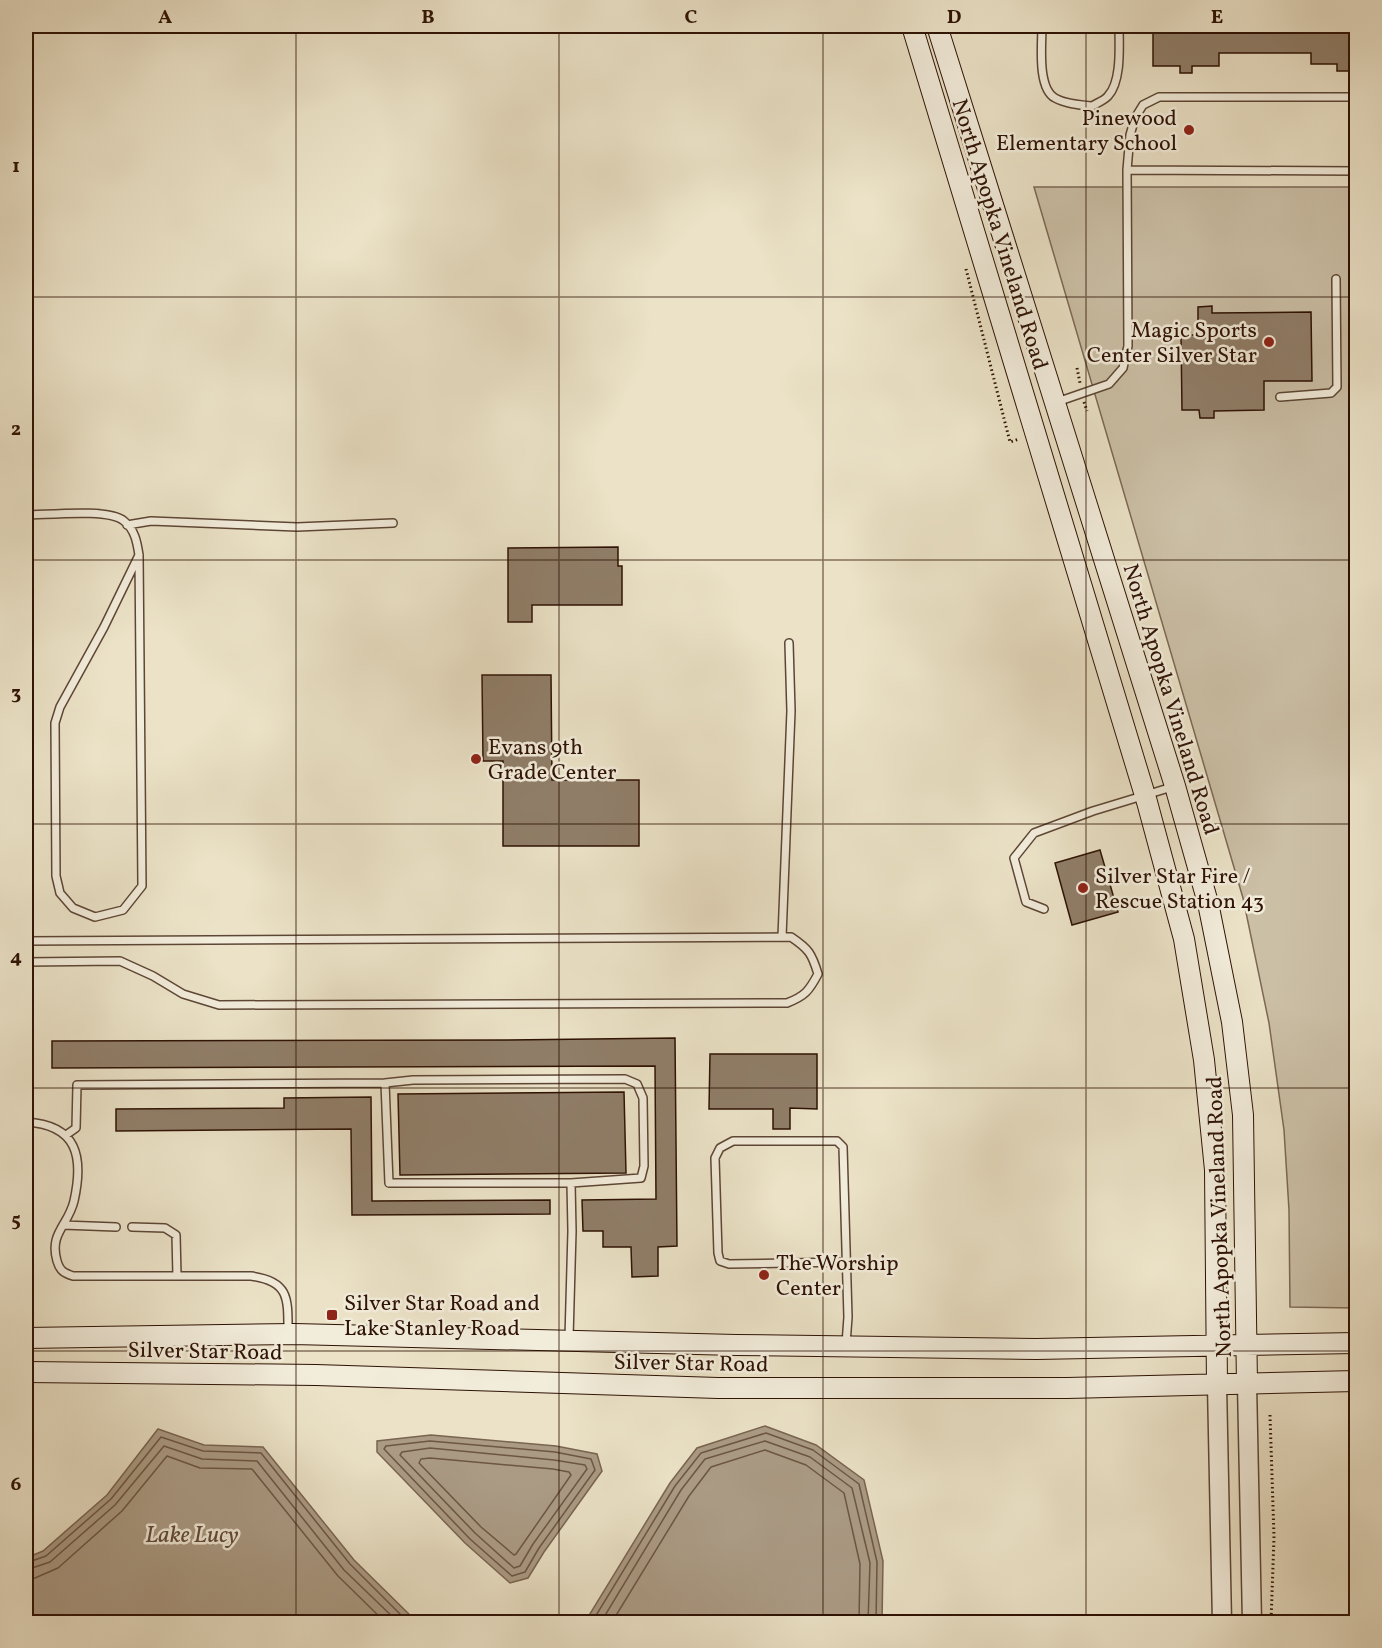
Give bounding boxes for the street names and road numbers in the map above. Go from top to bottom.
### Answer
street label: North Apopka Vineland Road [943,95,1055,374]
street label: North Apopka Vineland Road [1114,560,1226,839]
street label: North Apopka Vineland Road [1200,1076,1241,1358]
street label: Silver Star Road [127,1336,283,1369]
street label: Silver Star Road [613,1348,769,1381]

